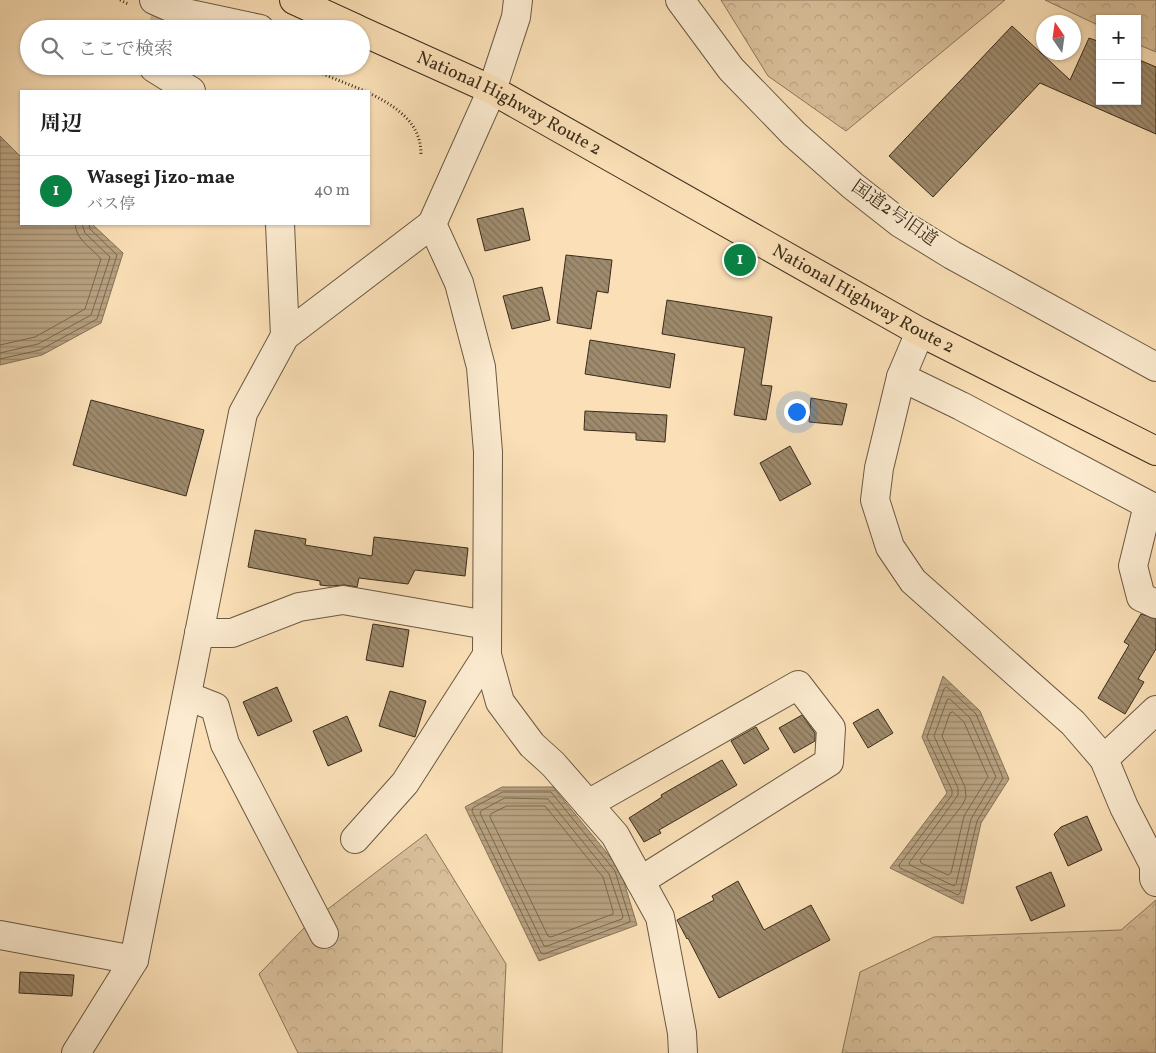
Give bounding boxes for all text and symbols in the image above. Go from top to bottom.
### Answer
north arrow [1036,15,1081,60]
map controls [1096,15,1141,105]
button: + [1096,15,1141,60]
search box [20,20,370,75]
icon: search [38,34,66,62]
text: ここで検索 [78,37,173,63]
street label: National Highway Route 2 [413,45,606,162]
button: − [1096,60,1141,105]
text: 周辺 [40,110,82,139]
text: Wasegi Jizo-mae [87,165,235,191]
street label: 国道2号旧道 [846,175,942,253]
text: 1 [53,180,59,202]
text: 40 m [314,180,350,202]
text: バス停 [87,194,135,216]
street label: National Highway Route 2 [768,238,959,360]
pin: 1 [724,241,756,279]
your location [784,399,810,425]

